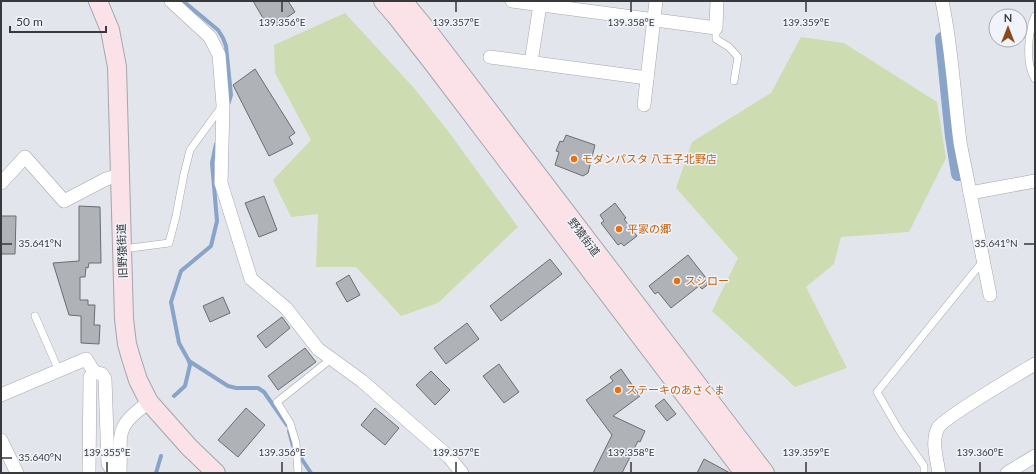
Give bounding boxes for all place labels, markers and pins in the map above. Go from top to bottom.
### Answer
place label: モダンパスタ 八王子北野店 [582,152,717,165]
marker: モダンパスタ 八王子北野店 [569,154,579,164]
place label: 平家の郷 [627,222,671,235]
marker: 平家の郷 [614,224,624,234]
place label: スシロー [685,274,729,287]
marker: スシロー [672,276,682,286]
place label: ステーキのあさくま [626,383,725,396]
marker: ステーキのあさくま [613,385,623,395]

